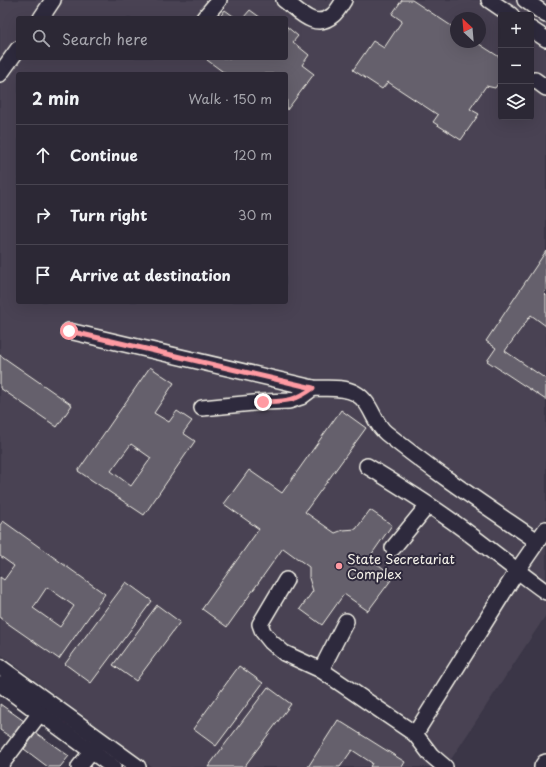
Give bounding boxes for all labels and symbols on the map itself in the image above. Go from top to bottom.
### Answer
north arrow [450,12,486,48]
route start [60,322,78,340]
route end [254,393,272,411]
place label: State Secretariat Complex [347,549,455,583]
marker: State Secretariat Complex [334,561,344,571]

